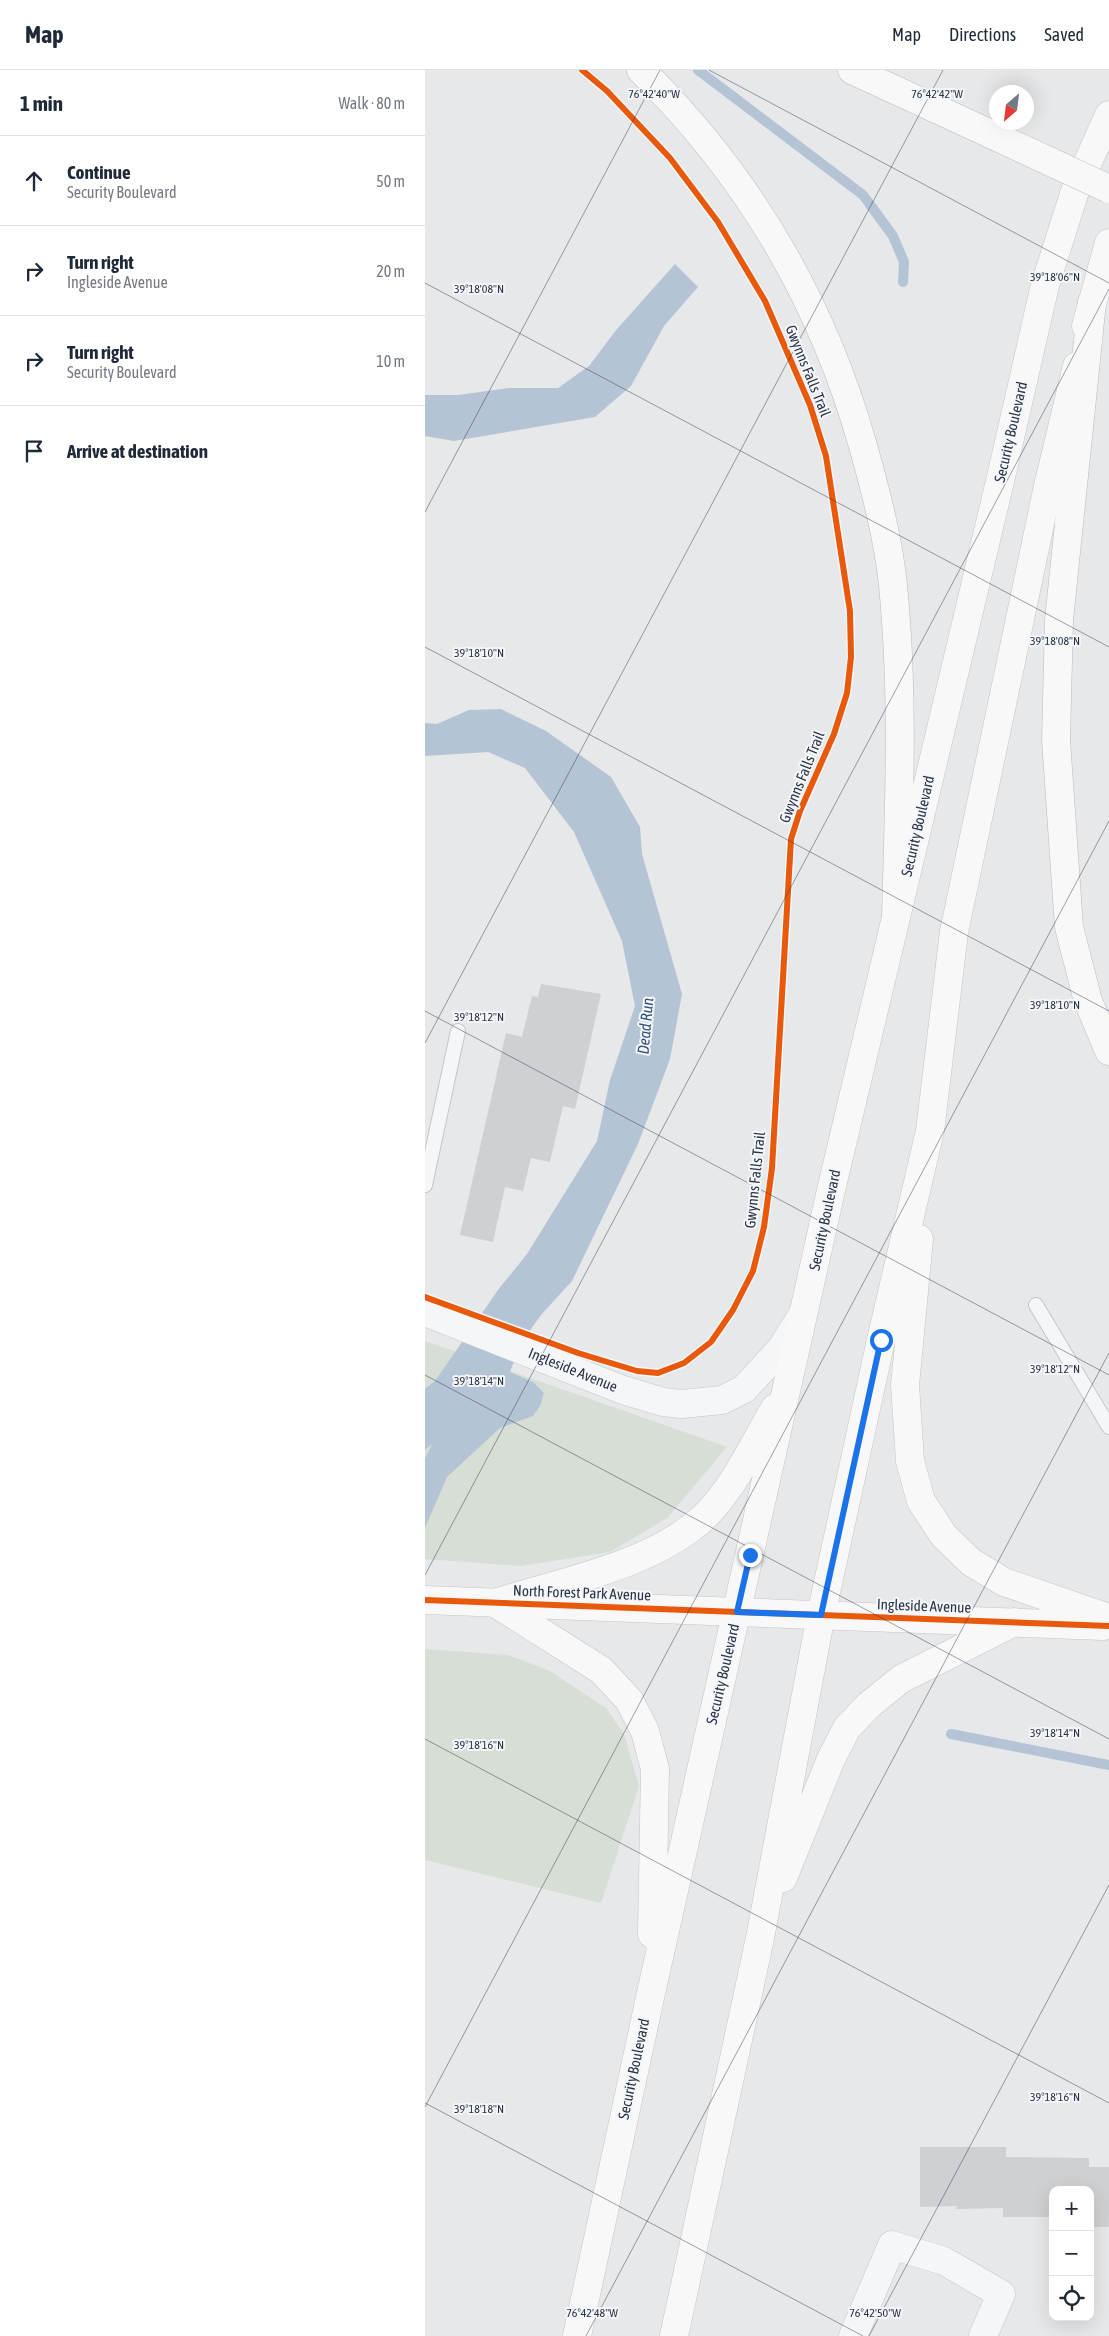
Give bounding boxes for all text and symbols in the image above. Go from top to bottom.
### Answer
text: Map [25,21,64,48]
text: Map [892,24,921,45]
text: Directions [949,24,1016,45]
text: Saved [1044,24,1084,45]
north arrow [989,85,1034,130]
text: 76°42'40"W [628,87,680,101]
text: 76°42'42"W [911,87,963,101]
text: 1 min [20,91,63,115]
text: Walk · 80 m [339,94,405,112]
text: Continue [67,161,131,183]
icon: ahead [20,167,48,195]
text: 50 m [376,172,405,190]
text: Security Boulevard [67,183,177,201]
text: Turn right [67,251,134,273]
icon: right [20,257,48,285]
text: 20 m [376,262,405,280]
text: 39°18'06"N [1030,270,1080,284]
text: Ingleside Avenue [67,273,168,291]
text: 39°18'08"N [454,282,504,296]
street label: Gwynns Falls Trail [782,323,835,419]
text: Turn right [67,341,134,363]
icon: right [20,347,48,375]
text: 10 m [376,352,405,370]
text: Security Boulevard [67,363,177,381]
street label: Security Boulevard [991,380,1030,484]
icon: arrive [20,437,48,465]
text: Arrive at destination [67,440,208,462]
text: 39°18'08"N [1030,634,1080,648]
text: 39°18'10"N [454,646,504,660]
street label: Gwynns Falls Trail [775,729,828,825]
street label: Security Boulevard [898,774,937,878]
water label: Dead Run [634,997,656,1055]
text: 39°18'10"N [1030,998,1080,1012]
text: 39°18'12"N [454,1010,504,1024]
street label: Gwynns Falls Trail [741,1131,768,1229]
street label: Security Boulevard [806,1168,844,1272]
route start [870,1329,893,1352]
street label: Ingleside Avenue [526,1344,620,1395]
text: 39°18'12"N [1030,1362,1080,1376]
text: 39°18'14"N [454,1374,504,1388]
route end [739,1544,762,1567]
street label: North Forest Park Avenue [513,1582,652,1603]
street label: Ingleside Avenue [877,1595,972,1616]
street label: Security Boulevard [703,1622,742,1726]
text: 39°18'14"N [1030,1726,1080,1740]
text: 39°18'16"N [454,1738,504,1752]
street label: Security Boulevard [615,2017,653,2121]
text: 39°18'16"N [1030,2090,1080,2104]
text: 39°18'18"N [454,2102,504,2116]
map controls [1049,2186,1094,2321]
button: + [1049,2186,1094,2231]
button: − [1049,2231,1094,2276]
button: locate [1049,2276,1094,2321]
text: 76°42'48"W [566,2306,618,2320]
text: 76°42'50"W [849,2306,901,2320]

